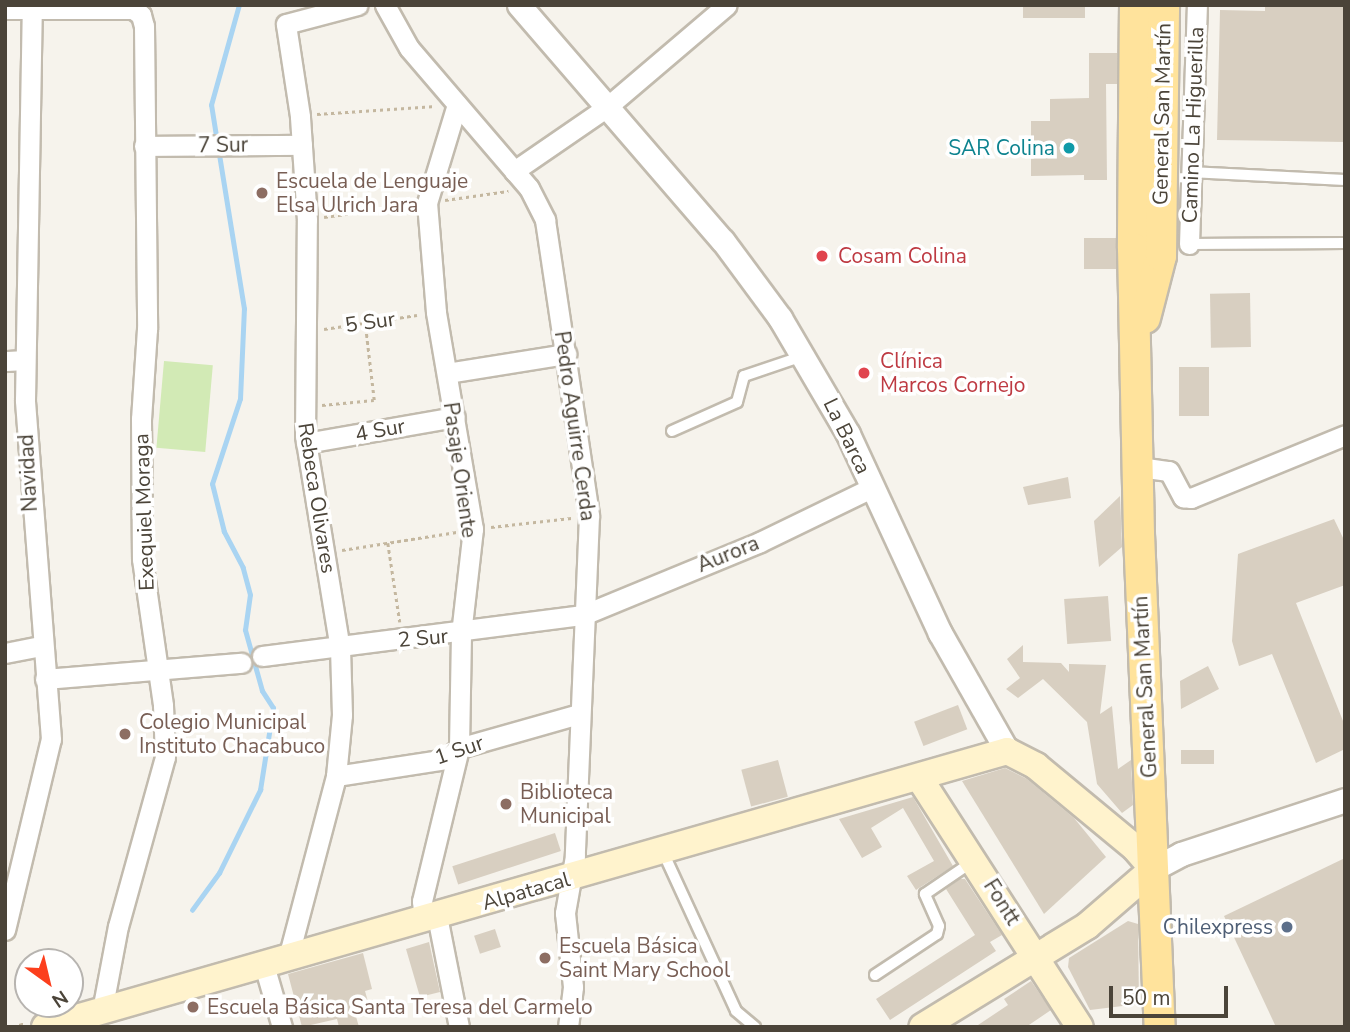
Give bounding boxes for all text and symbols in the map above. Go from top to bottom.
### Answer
street label: General San Martín [1148,23,1176,205]
street label: Camino La Higuerilla [1177,26,1209,224]
street label: 7 Sur [198,132,248,158]
place label: SAR Colina [948,135,1055,161]
marker: SAR Colina [1061,140,1077,156]
place label: Escuela de Lenguaje Elsa Ulrich Jara [276,168,468,218]
marker: Escuela de Lenguaje Elsa Ulrich Jara [254,185,270,201]
place label: Cosam Colina [838,243,967,269]
marker: Cosam Colina [812,246,832,266]
street label: 5 Sur [343,306,397,338]
street label: Pedro Aguirre Cerda [549,329,601,523]
place label: Clínica Marcos Cornejo [880,348,1025,398]
marker: Clínica Marcos Cornejo [854,363,874,383]
street label: La Barca [818,394,876,478]
street label: Pasaje Oriente [438,401,482,539]
street label: 4 Sur [353,413,407,447]
street label: Rebeca Olivares [293,421,341,575]
street label: Navidad [13,433,43,513]
street label: Exequiel Moraga [129,433,159,591]
street label: Aurora [693,530,763,578]
street label: General San Martín [1128,595,1162,779]
street label: 2 Sur [397,623,449,653]
place label: Colegio Municipal Instituto Chacabuco [139,709,325,759]
marker: Colegio Municipal Instituto Chacabuco [117,726,133,742]
street label: 1 Sur [431,730,487,770]
place label: Biblioteca Municipal [520,779,613,829]
marker: Biblioteca Municipal [498,796,514,812]
street label: Alpatacal [479,866,573,916]
street label: Fontt [978,874,1026,930]
place label: Chilexpress [1163,914,1273,940]
marker: Chilexpress [1279,919,1295,935]
place label: Escuela Básica Saint Mary School [559,933,730,983]
north arrow [14,948,84,1018]
marker: Escuela Básica Saint Mary School [537,950,553,966]
scale bar [1112,972,1231,1016]
text: N [46,984,73,1014]
text: 50 m [1122,984,1171,1012]
place label: Escuela Básica Santa Teresa del Carmelo [207,994,593,1020]
marker: Escuela Básica Santa Teresa del Carmelo [185,999,201,1015]

